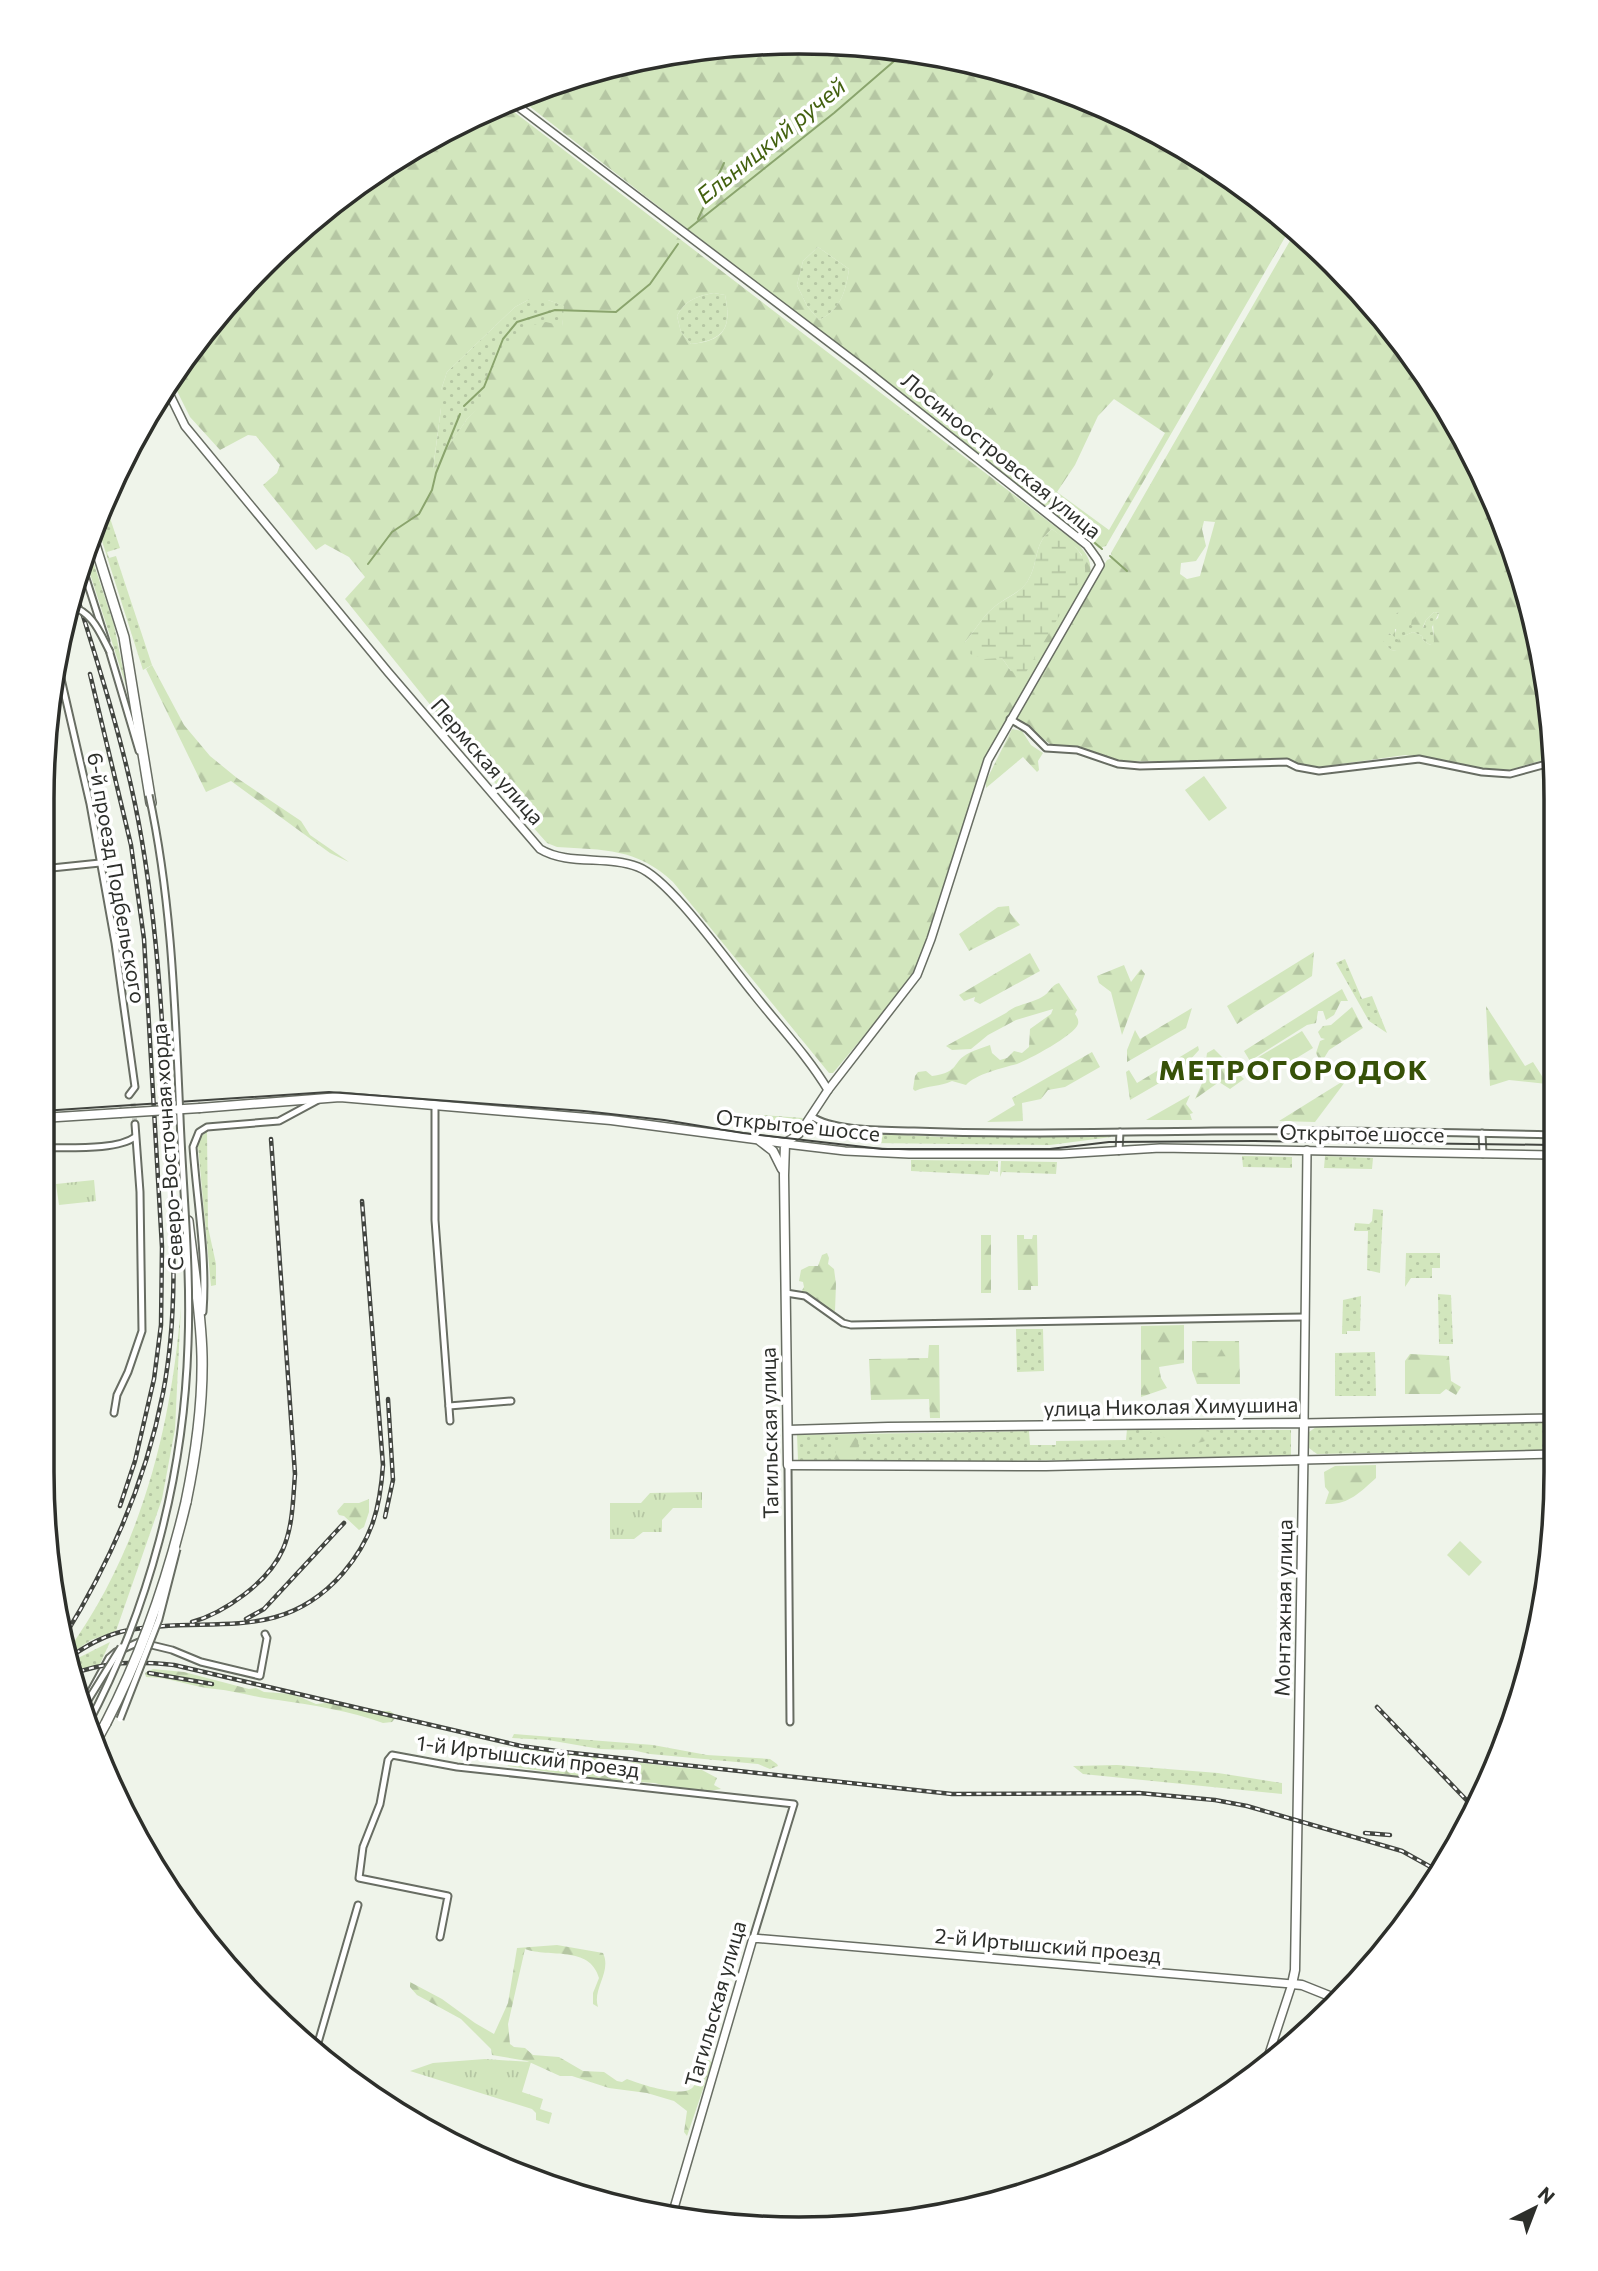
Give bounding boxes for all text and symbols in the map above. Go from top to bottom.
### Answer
water label: Ельницкий ручей [690,72,851,209]
street label: Лосиноостровская улица [897,367,1107,543]
street label: Пермская улица [427,693,550,829]
street label: 6-й проезд Подбельского [83,750,152,1005]
street label: Северо-Восточная хорда [145,1023,188,1272]
district label: МЕТРОГОРОДОК [1159,1052,1429,1086]
street label: Открытое шоссе [715,1103,882,1146]
street label: Открытое шоссе [1279,1119,1445,1146]
street label: Тагильская улица [755,1347,782,1519]
street label: улица Николая Химушина [1043,1391,1299,1420]
street label: Монтажная улица [1268,1519,1297,1697]
street label: 1-й Иртышский проезд [415,1729,641,1782]
street label: Тагильская улица [679,1918,750,2090]
street label: 2-й Иртышский проезд [934,1922,1162,1967]
north arrow [1500,2173,1570,2243]
text: N [1534,2182,1560,2208]

